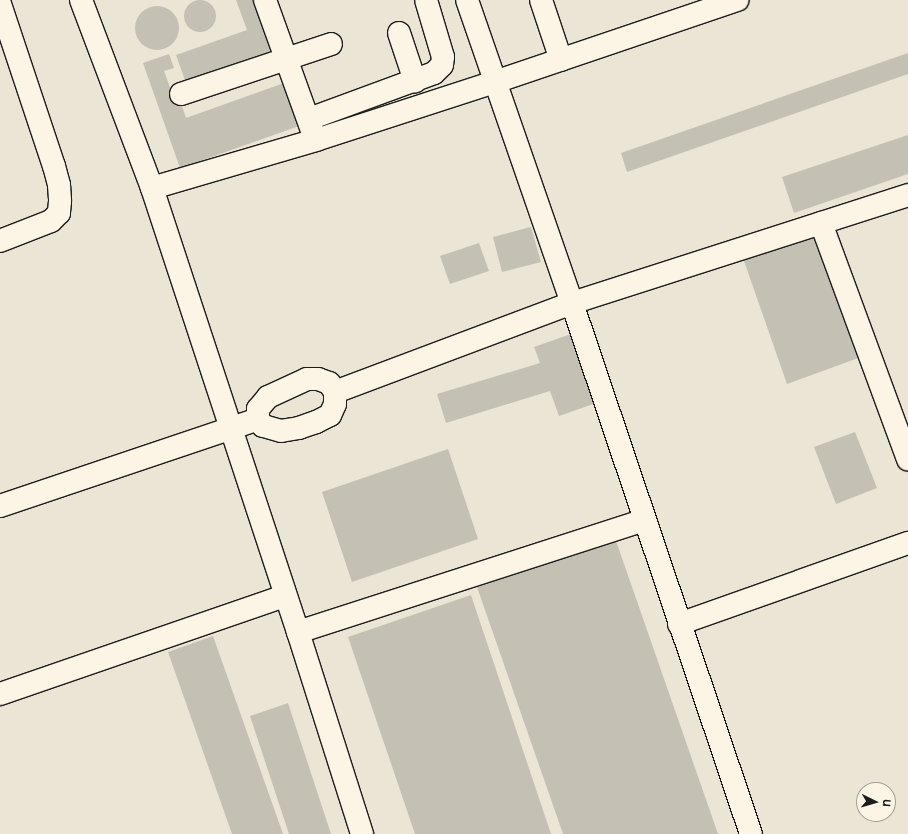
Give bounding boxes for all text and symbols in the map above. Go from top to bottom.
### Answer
north arrow [856,782,896,822]
text: U [880,798,895,808]

